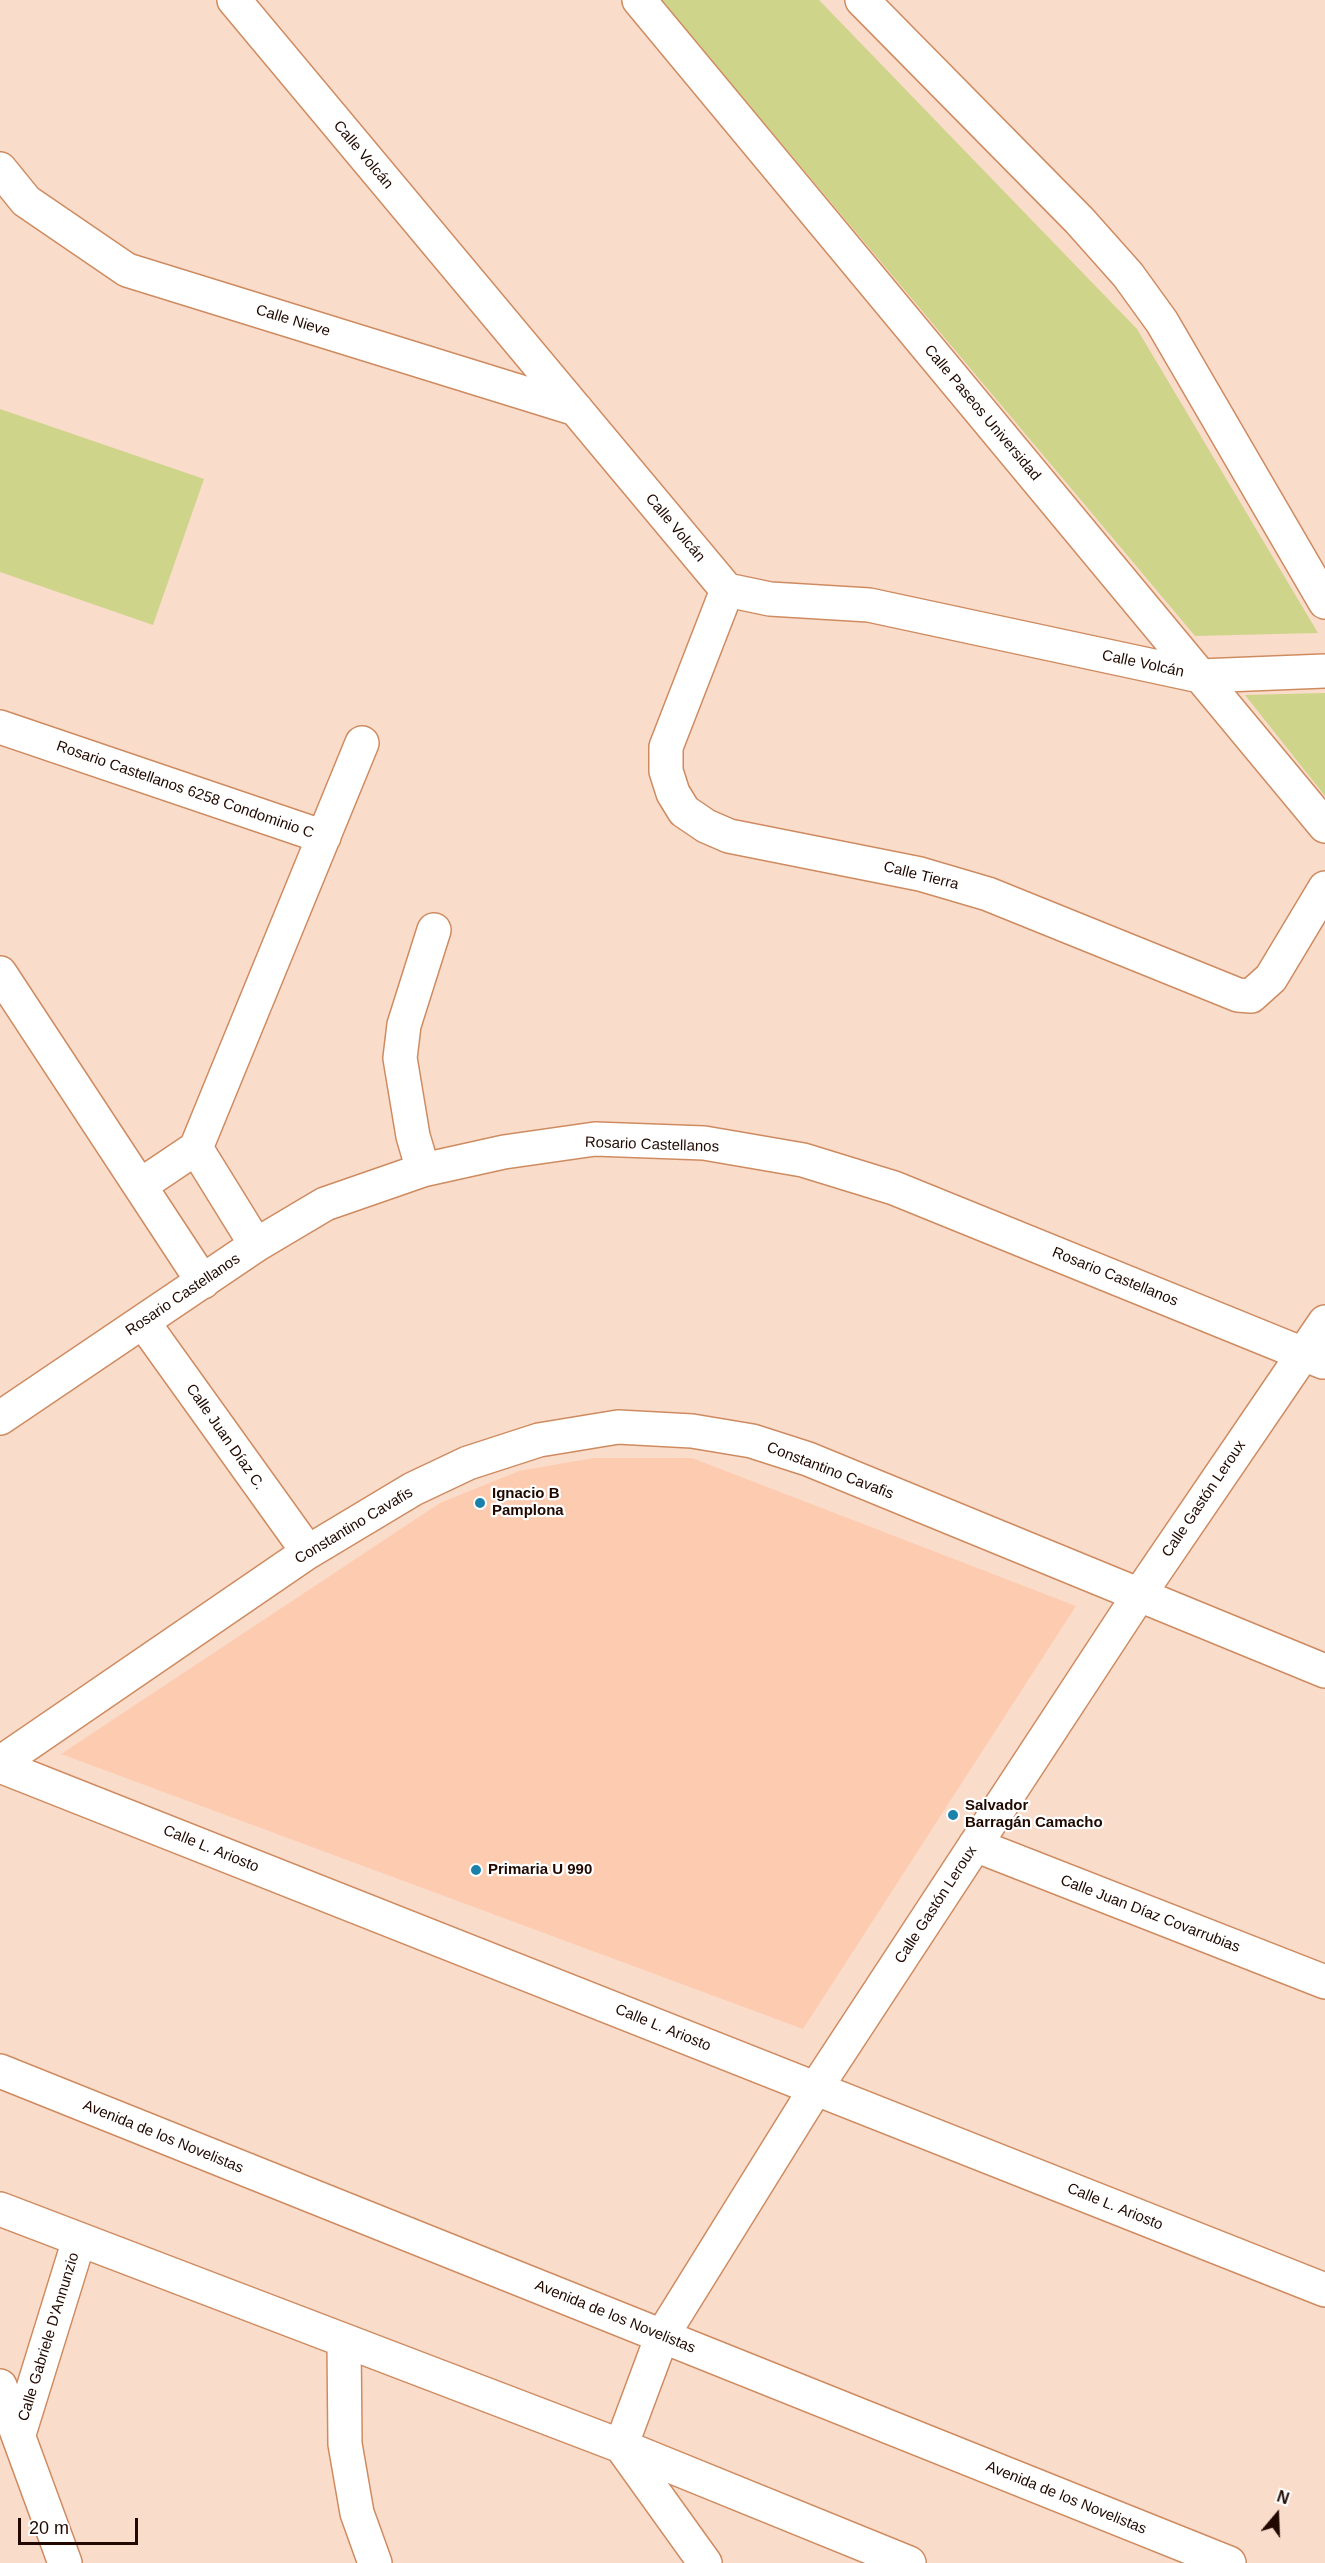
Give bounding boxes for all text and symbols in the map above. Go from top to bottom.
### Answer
street label: Calle Volcán [329,117,397,193]
street label: Calle Nieve [254,301,332,341]
street label: Calle Paseos Universidad [920,341,1044,485]
street label: Calle Volcán [641,490,709,566]
street label: Calle Volcán [1100,647,1186,681]
street label: Rosario Castellanos 6258 Condominio C [54,737,316,843]
street label: Calle Tierra [881,858,961,894]
street label: Rosario Castellanos [585,1134,719,1156]
street label: Rosario Castellanos [1049,1244,1181,1310]
street label: Rosario Castellanos [122,1250,244,1340]
street label: Calle Juan Díaz C. [182,1381,268,1493]
street label: Calle Gastón Leroux [1158,1437,1250,1561]
street label: Constantino Cavafis [764,1439,896,1503]
street label: Constantino Cavafis [292,1484,416,1568]
place label: Ignacio B Pamplona [492,1485,564,1520]
marker: Ignacio B Pamplona [473,1496,487,1510]
place label: Salvador Barragán Camacho [965,1797,1103,1832]
marker: Salvador Barragán Camacho [946,1808,960,1822]
street label: Calle L. Ariosto [160,1822,262,1876]
street label: Calle Gastón Leroux [891,1843,981,1967]
place label: Primaria U 990 [488,1861,592,1879]
marker: Primaria U 990 [469,1863,483,1877]
street label: Calle Juan Díaz Covarrubias [1058,1871,1242,1957]
street label: Calle L. Ariosto [612,2001,714,2055]
street label: Avenida de los Novelistas [80,2097,246,2177]
street label: Calle L. Ariosto [1064,2180,1166,2234]
street label: Calle Gabriele D'Annunzio [15,2250,83,2424]
street label: Avenida de los Novelistas [532,2277,698,2357]
street label: Avenida de los Novelistas [983,2458,1149,2538]
north arrow [1247,2485,1307,2545]
text: N [1275,2488,1291,2507]
scale bar [21,2506,141,2544]
text: 20 m [29,2518,69,2538]

